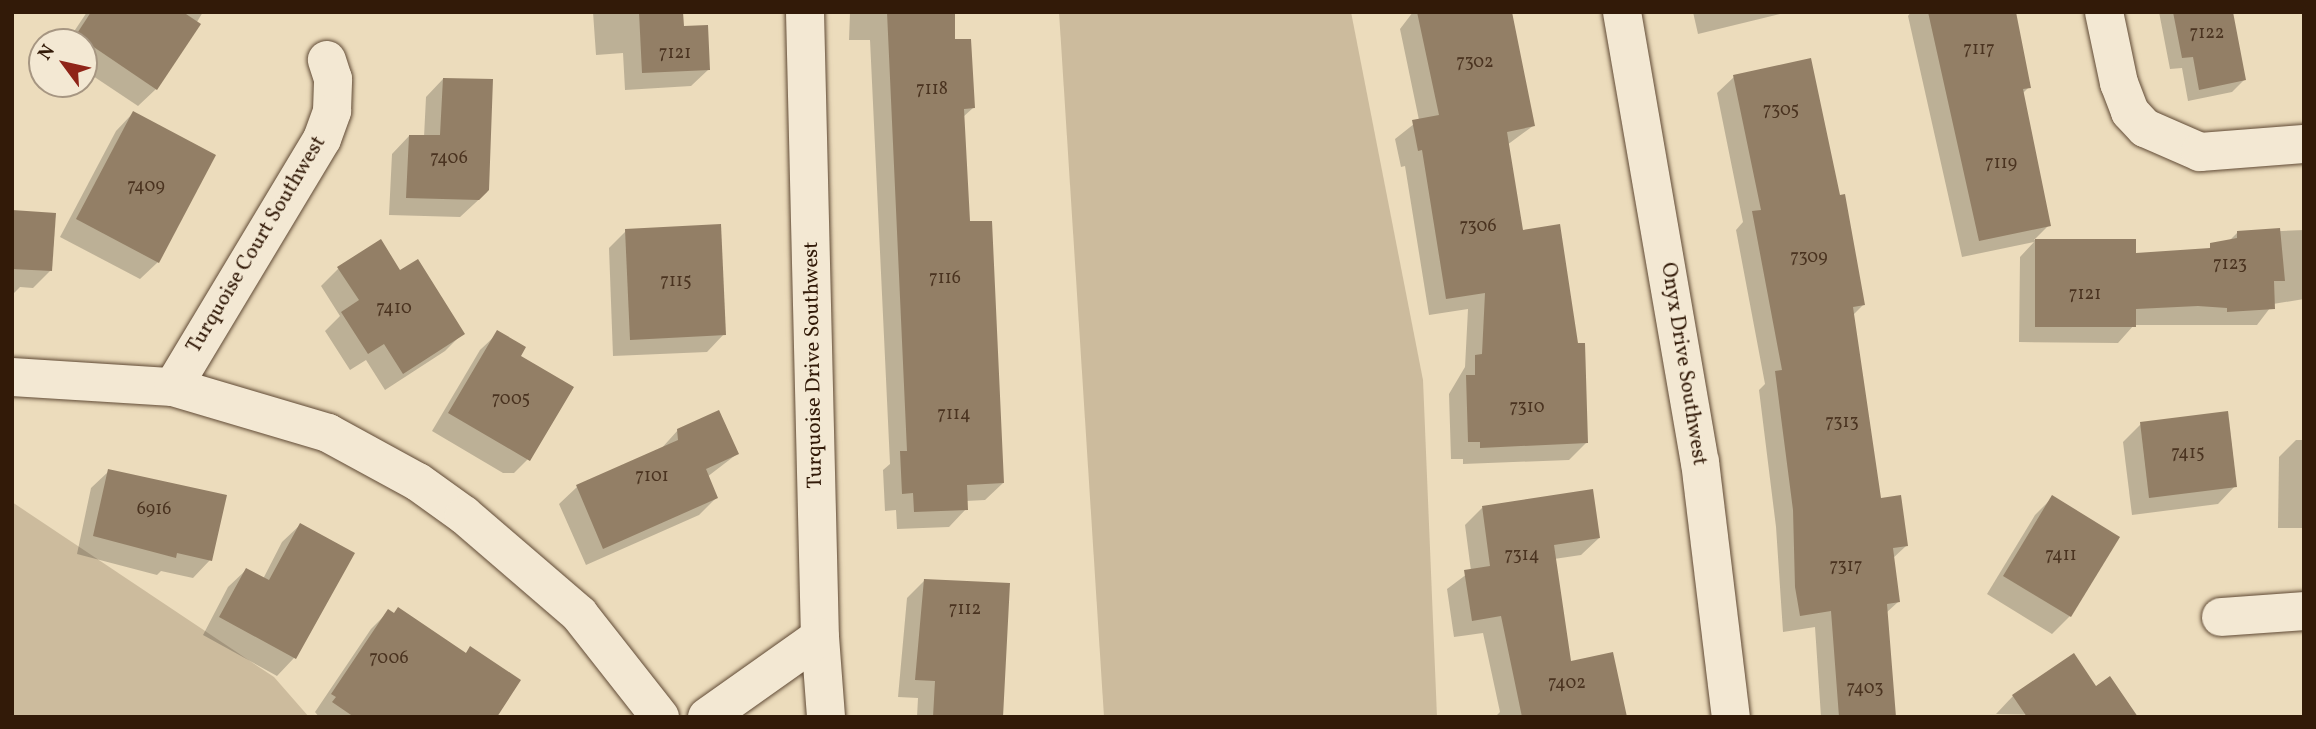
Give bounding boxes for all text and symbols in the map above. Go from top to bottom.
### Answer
house number: 7122 [2189,23,2225,45]
north arrow [28,28,98,98]
house number: 7117 [1963,39,1995,61]
text: N [32,40,62,66]
house number: 7121 [659,43,691,65]
house number: 7302 [1456,52,1494,74]
house number: 7118 [916,79,948,101]
house number: 7305 [1763,100,1799,122]
street label: Turquoise Court Southwest [182,132,332,358]
house number: 7406 [430,148,468,170]
house number: 7119 [1985,153,2017,175]
house number: 7409 [127,176,165,198]
house number: 7306 [1459,216,1497,238]
street label: Turquoise Drive Southwest [799,241,829,489]
house number: 7309 [1790,247,1828,269]
house number: 7123 [2213,254,2247,276]
street label: Onyx Drive Southwest [1655,261,1711,467]
house number: 7116 [929,268,961,290]
house number: 7115 [660,271,692,293]
house number: 7121 [2069,284,2101,306]
house number: 7410 [376,298,412,320]
house number: 7005 [492,389,530,411]
house number: 7310 [1509,397,1545,419]
house number: 7114 [937,404,971,426]
house number: 7313 [1825,412,1859,434]
house number: 7415 [2171,443,2205,465]
house number: 7101 [635,466,669,488]
house number: 6916 [137,499,171,521]
house number: 7314 [1504,545,1540,567]
house number: 7411 [2045,545,2077,567]
house number: 7317 [1829,556,1863,578]
house number: 7112 [949,599,981,621]
house number: 7006 [369,648,409,670]
house number: 7402 [1548,673,1586,695]
house number: 7403 [1847,678,1883,700]

